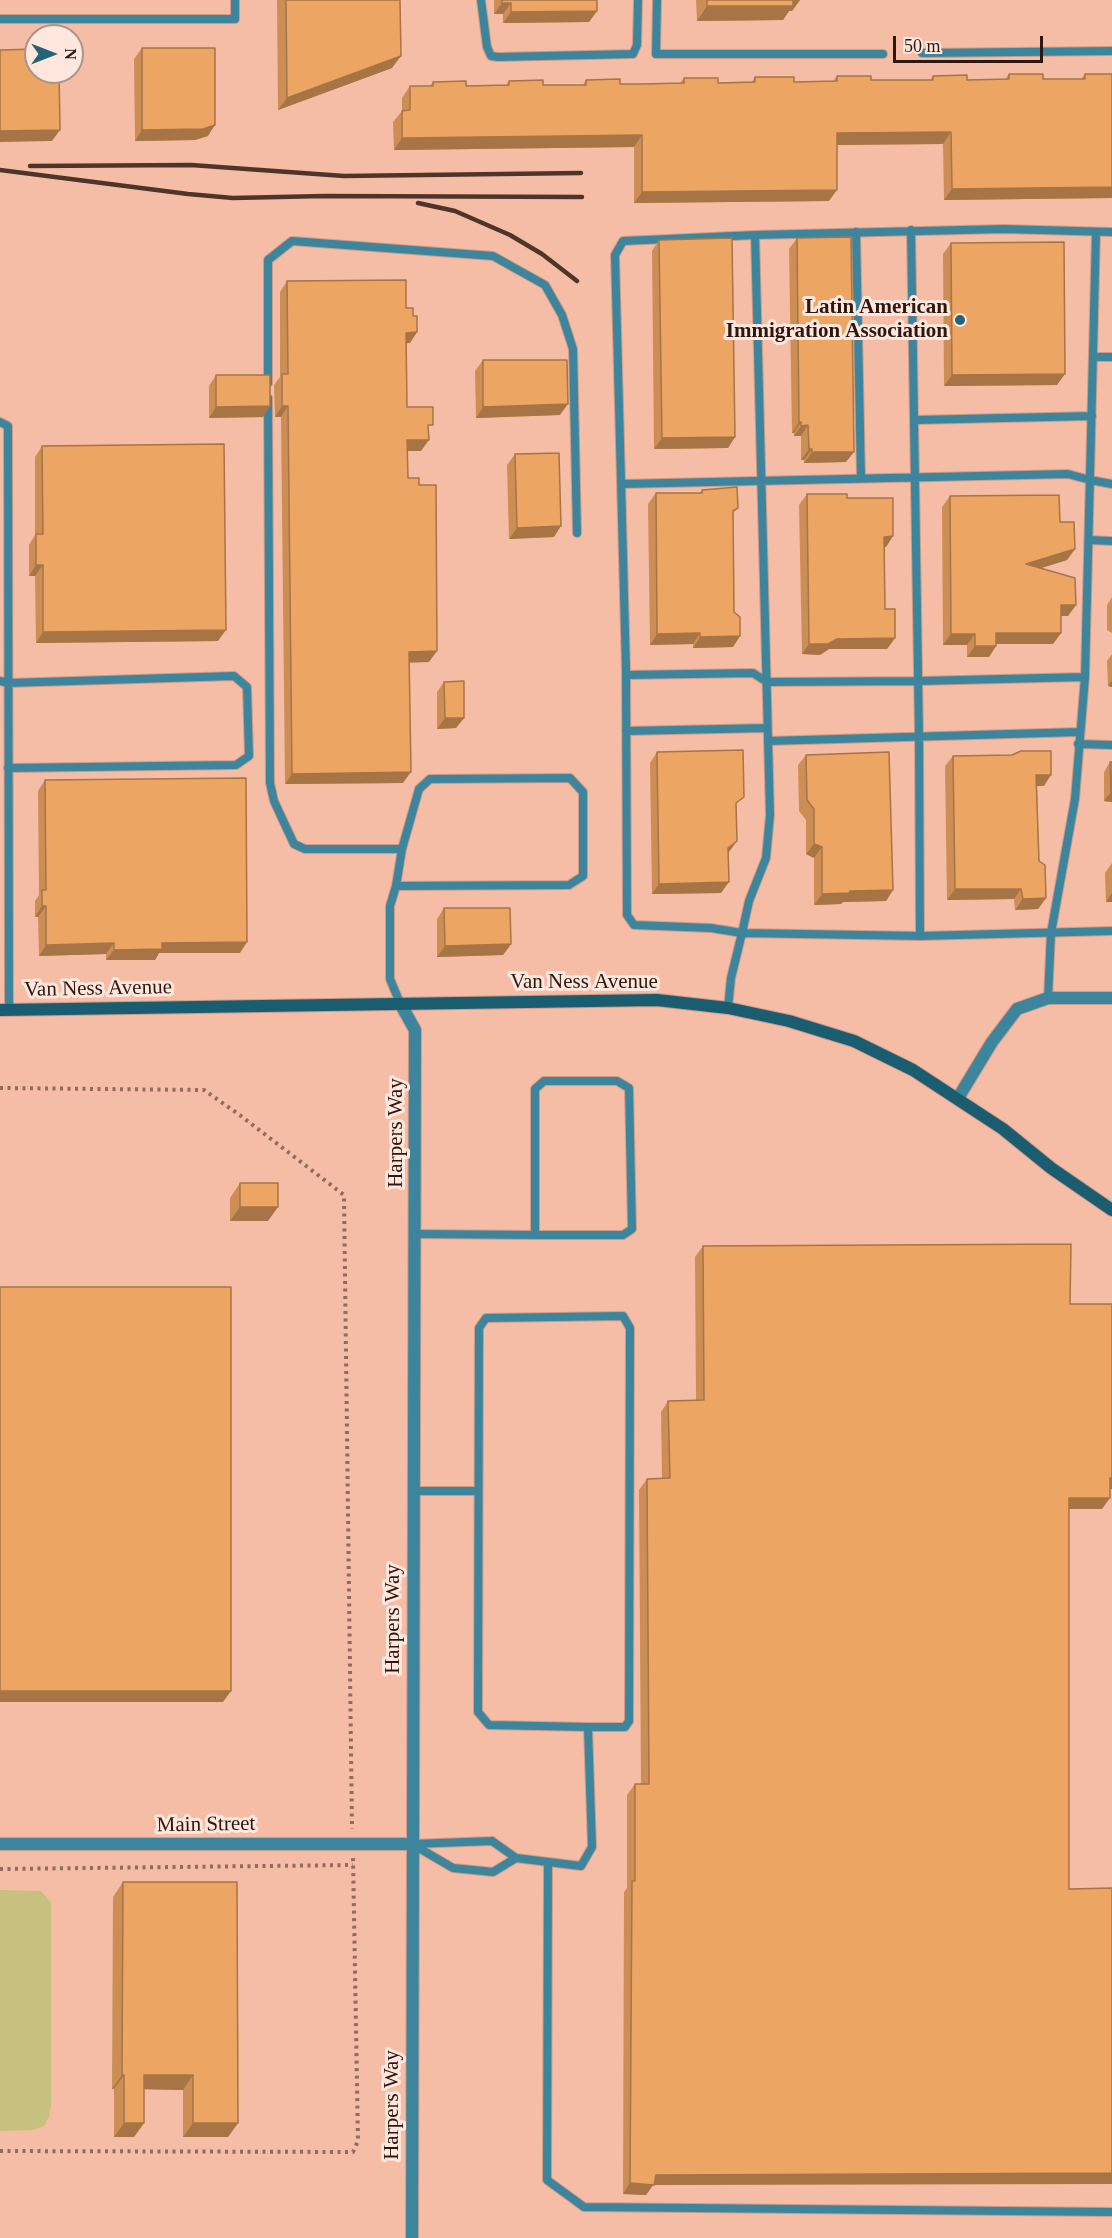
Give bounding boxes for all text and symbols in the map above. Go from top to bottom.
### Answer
north arrow [24,24,84,84]
scale bar [896,24,1046,62]
text: 50 m [904,36,941,56]
text: N [62,48,79,60]
place label: Latin American Immigration Association [726,295,948,345]
marker: Latin American Immigration Association [953,313,967,327]
street label: Van Ness Avenue [510,969,658,995]
street label: Van Ness Avenue [24,975,172,1003]
street label: Harpers Way [383,1078,409,1188]
street label: Harpers Way [380,1564,406,1674]
street label: Main Street [157,1812,255,1838]
street label: Harpers Way [379,2050,405,2160]

